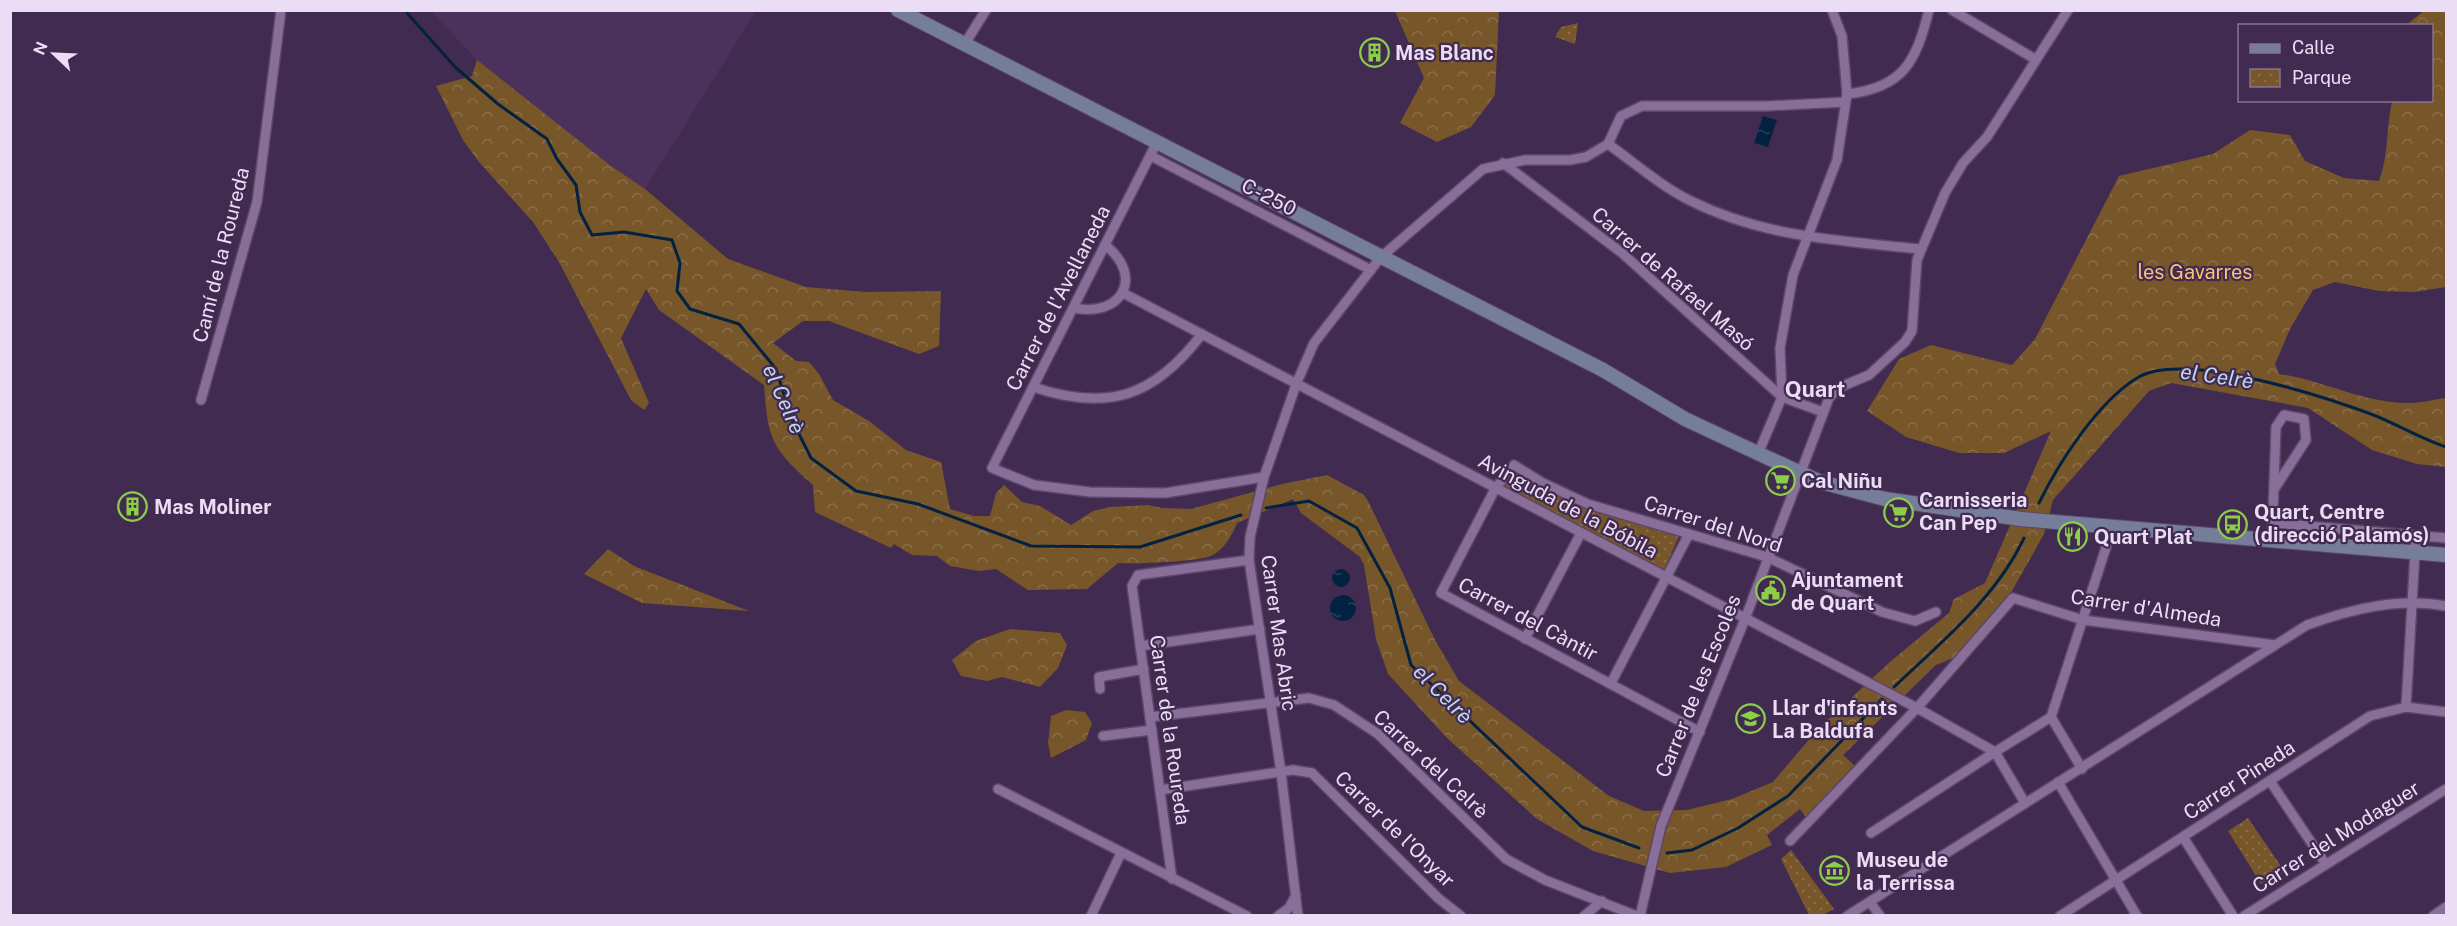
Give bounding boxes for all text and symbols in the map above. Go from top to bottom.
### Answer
north arrow [24,24,84,84]
legend [2238,24,2433,102]
building icon: Mas Blanc [1358,37,1390,69]
text: Calle [2292,37,2335,58]
text: N [29,39,52,58]
place label: Mas Blanc [1395,41,1494,65]
text: Parque [2292,67,2352,88]
street label: Camí de la Roureda [188,165,254,345]
street label: C-250 [1238,173,1300,221]
street label: Carrer de l'Avellaneda [1001,201,1115,395]
street label: Carrer de Rafael Masó [1587,202,1759,356]
park label: les Gavarres [2138,260,2252,284]
water label: el Celrè [2179,359,2255,393]
water label: el Celrè [758,360,810,438]
district label: Quart [1785,376,1845,402]
street label: Avinguda de la Bóbila [1474,449,1662,563]
supermarket icon: Cal Niñu [1764,465,1796,497]
place label: Cal Niñu [1801,469,1882,493]
place label: Carnisseria Can Pep [1919,488,2027,535]
street label: Carrer del Nord [1641,490,1785,558]
building icon: Mas Moliner [117,491,149,523]
place label: Mas Moliner [154,495,272,519]
supermarket icon: Carnisseria Can Pep [1882,496,1914,528]
place label: Quart, Centre (direcció Palamós) [2254,500,2429,547]
bus stop icon: Quart, Centre (direcció Palamós) [2217,508,2249,540]
restaurant icon: Quart Plat [2057,521,2089,553]
place label: Quart Plat [2094,525,2193,549]
street label: Carrer Mas Abric [1256,553,1302,713]
place label: Ajuntament de Quart [1791,568,1904,615]
street label: Carrer del Càntir [1454,572,1602,666]
public building icon: Ajuntament de Quart [1754,575,1786,607]
street label: Carrer d'Almeda [2069,584,2223,632]
street label: Carrer de les Escoles [1650,591,1746,781]
street label: Carrer de la Roureda [1145,633,1195,827]
water label: el Celrè [1408,659,1478,729]
place label: Llar d'infants La Baldufa [1772,696,1898,743]
school or university icon: Llar d'infants La Baldufa [1735,703,1767,735]
street label: Carrer del Celrè [1369,705,1493,823]
street label: Carrer Pineda [2179,735,2299,825]
street label: Carrer de l'Onyar [1330,766,1460,892]
street label: Carrer del Modaguer [2248,776,2424,898]
place label: Museu de la Terrissa [1856,848,1955,895]
museum icon: Museu de la Terrissa [1819,855,1851,887]

